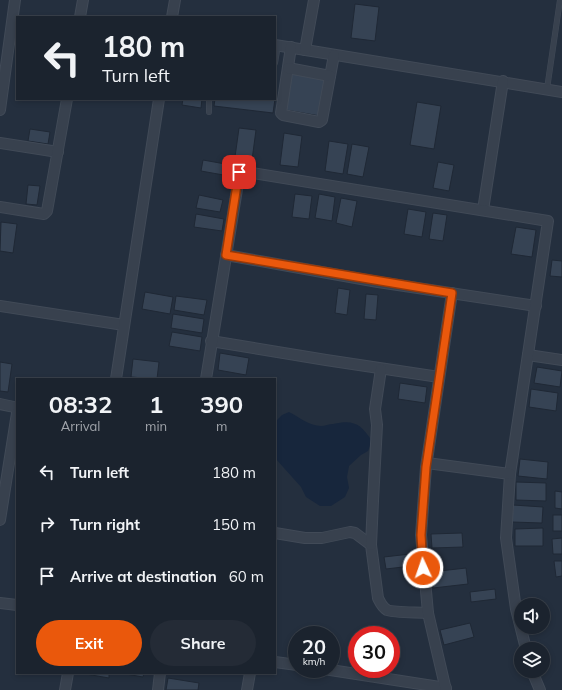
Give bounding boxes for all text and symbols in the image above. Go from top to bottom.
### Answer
text: 180 m [102,29,185,64]
icon: left [36,32,88,84]
text: Turn left [102,64,170,87]
pin [222,155,256,189]
icon: arrive [228,161,250,183]
text: 08:32 [49,389,112,419]
text: 1 [149,389,163,419]
text: 390 [200,389,243,419]
text: Arrival [61,418,100,434]
text: min [145,418,167,434]
text: m [216,418,227,434]
icon: left [36,461,58,483]
text: Turn left [70,463,129,482]
text: 180 m [212,463,256,482]
icon: right [36,513,58,535]
text: Turn right [70,515,140,534]
text: 150 m [212,515,256,534]
position arrow [402,547,444,589]
icon: arrive [36,565,58,587]
text: Arrive at destination [70,567,217,586]
text: 60 m [229,567,264,586]
map controls [514,598,550,678]
button: sound [514,598,550,634]
button: Exit [36,620,142,666]
button: Share [150,620,256,666]
speed limit sign: 30 [348,626,400,678]
text: 20 [302,634,326,659]
button: layers [514,642,550,678]
text: km/h [303,655,325,668]

